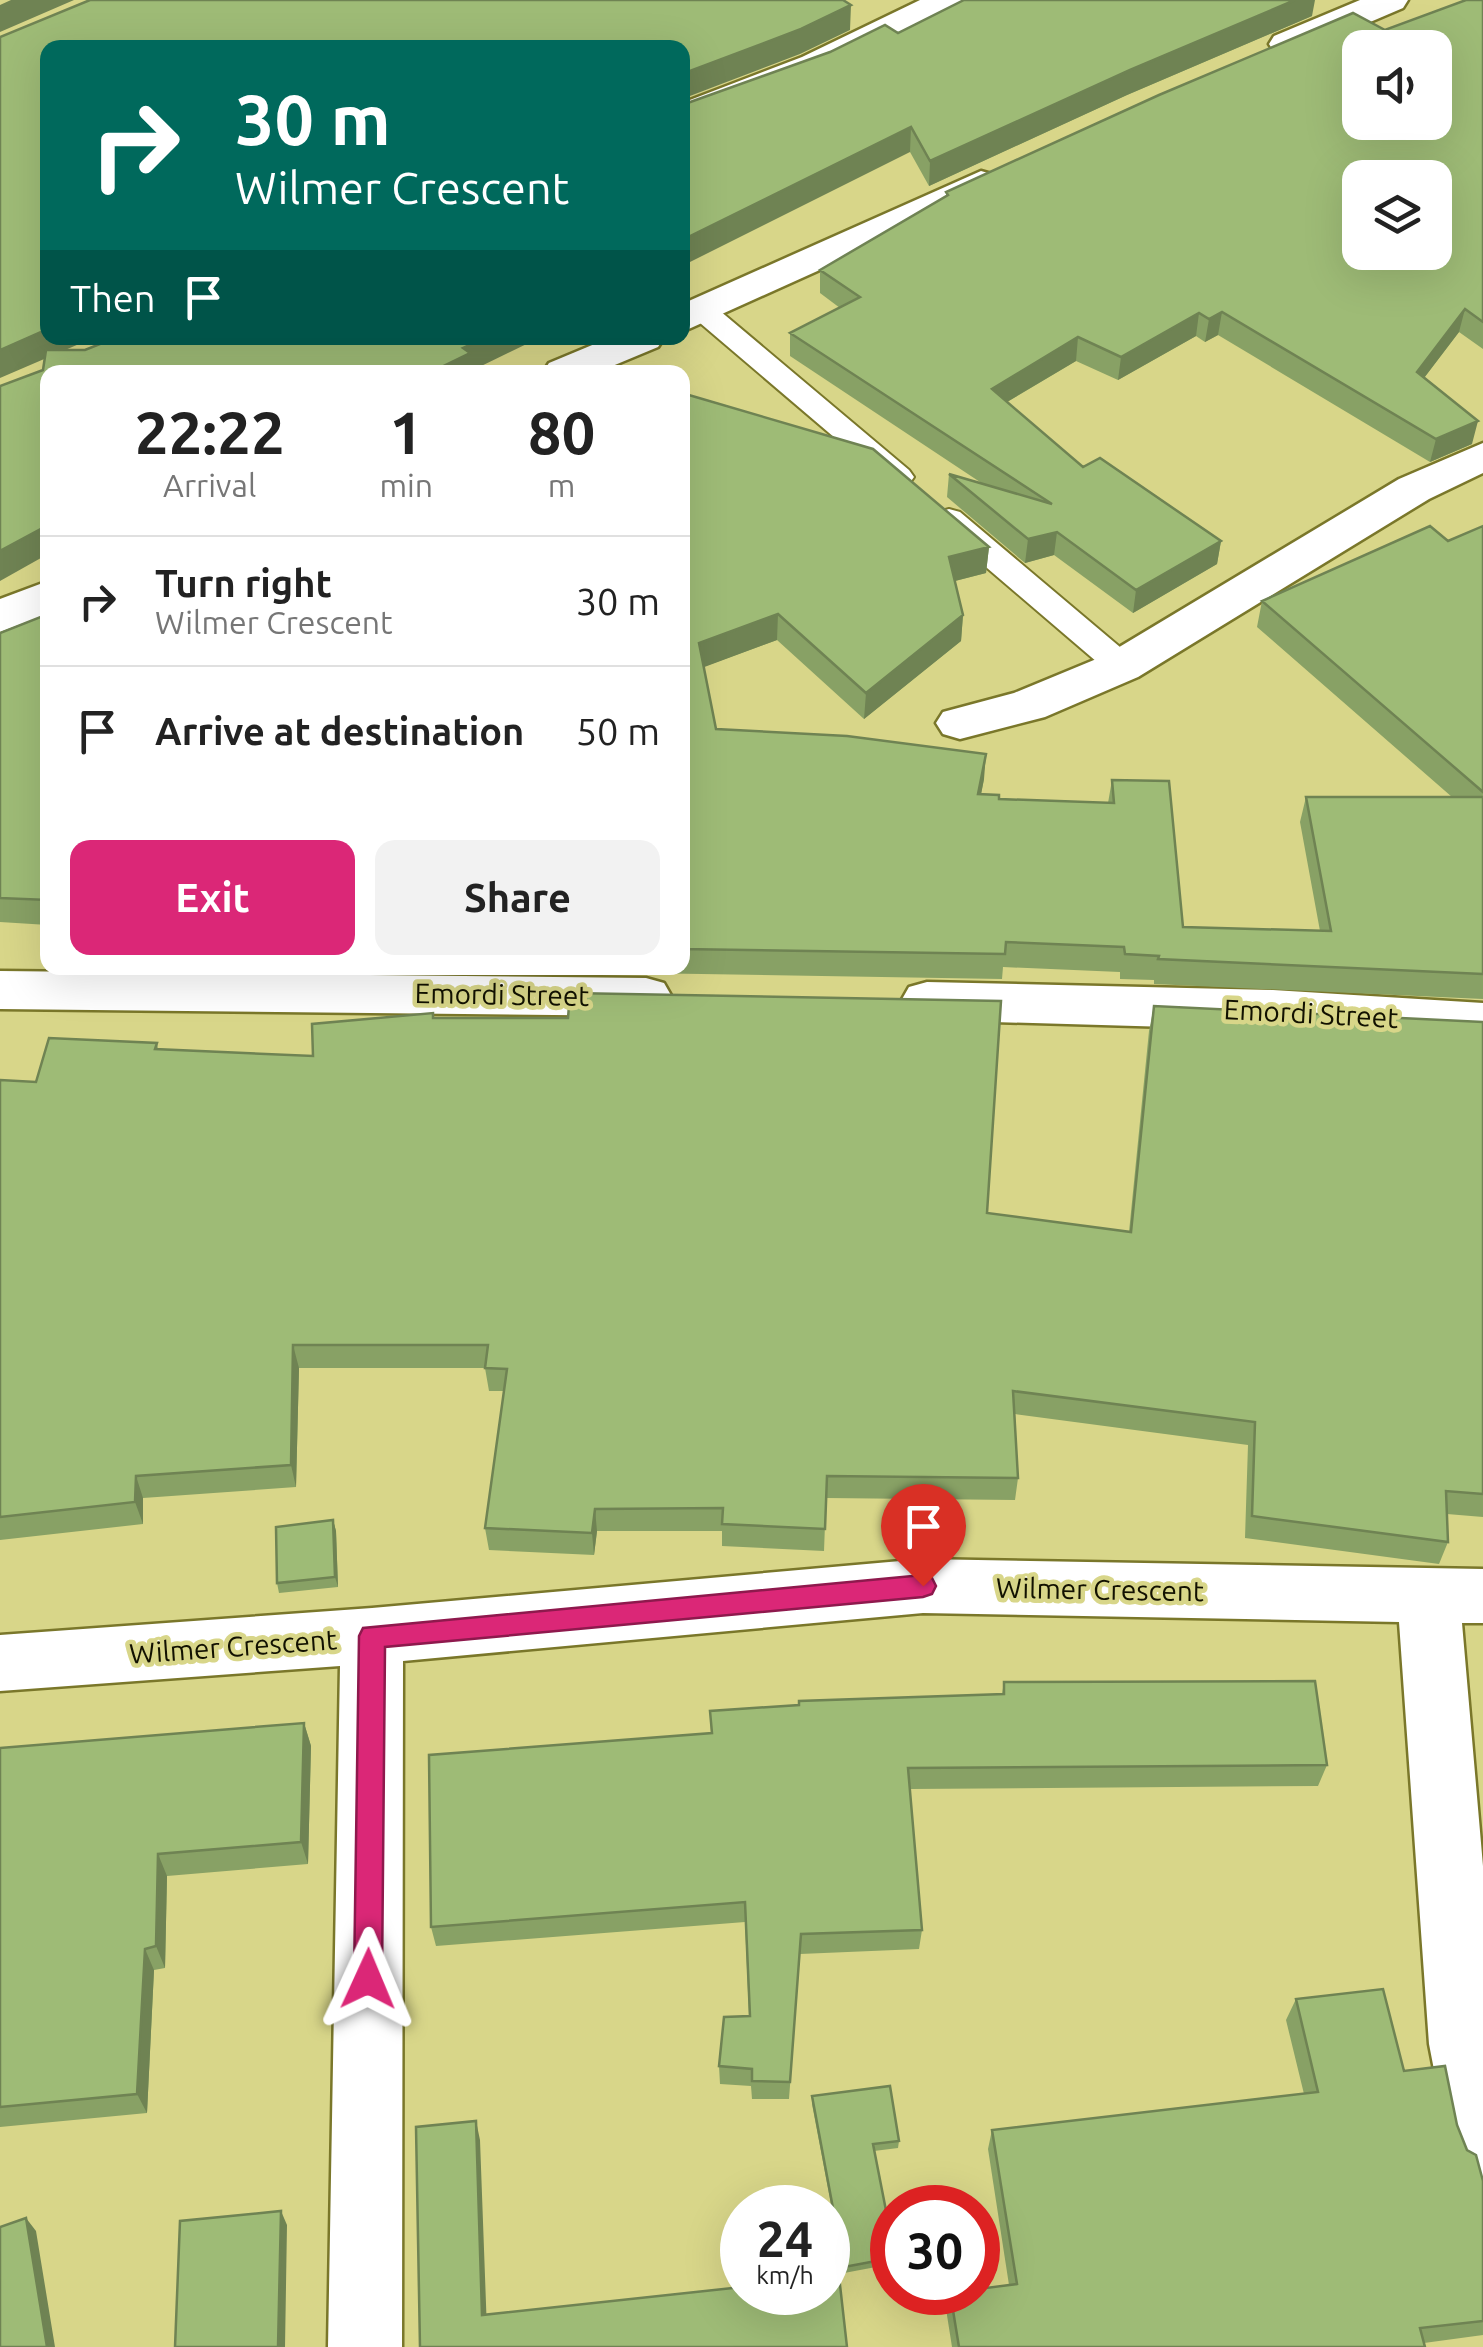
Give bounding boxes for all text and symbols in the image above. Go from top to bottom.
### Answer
map controls [1342,30,1452,270]
button: sound [1342,30,1452,140]
icon: right [70,80,200,210]
text: 30 m [235,80,391,158]
button: layers [1342,160,1452,270]
text: Wilmer Crescent [235,162,569,213]
icon: arrive [176,270,231,325]
text: Then [70,277,156,319]
text: 22:22 [135,398,285,465]
text: 1 [389,398,423,465]
text: 80 [528,398,595,465]
text: Arrival [163,467,256,503]
text: min [379,467,433,503]
text: m [548,467,575,503]
text: Turn right [155,562,332,604]
icon: right [70,574,125,629]
text: 30 m [576,580,660,622]
text: Wilmer Crescent [155,604,393,640]
icon: arrive [70,704,125,759]
text: Arrive at destination [155,710,524,752]
text: 50 m [576,710,660,752]
button: Exit [70,840,355,955]
button: Share [375,840,660,955]
street label: Emordi Street [414,977,590,1011]
street label: Emordi Street [1223,993,1399,1033]
pin [881,1484,966,1587]
icon: arrive [896,1499,951,1554]
street label: Wilmer Crescent [996,1572,1204,1606]
street label: Wilmer Crescent [128,1623,338,1669]
position arrow [316,1927,420,2031]
speed limit sign: 30 [870,2185,1000,2315]
text: 24 [757,2210,813,2266]
text: km/h [756,2261,814,2289]

